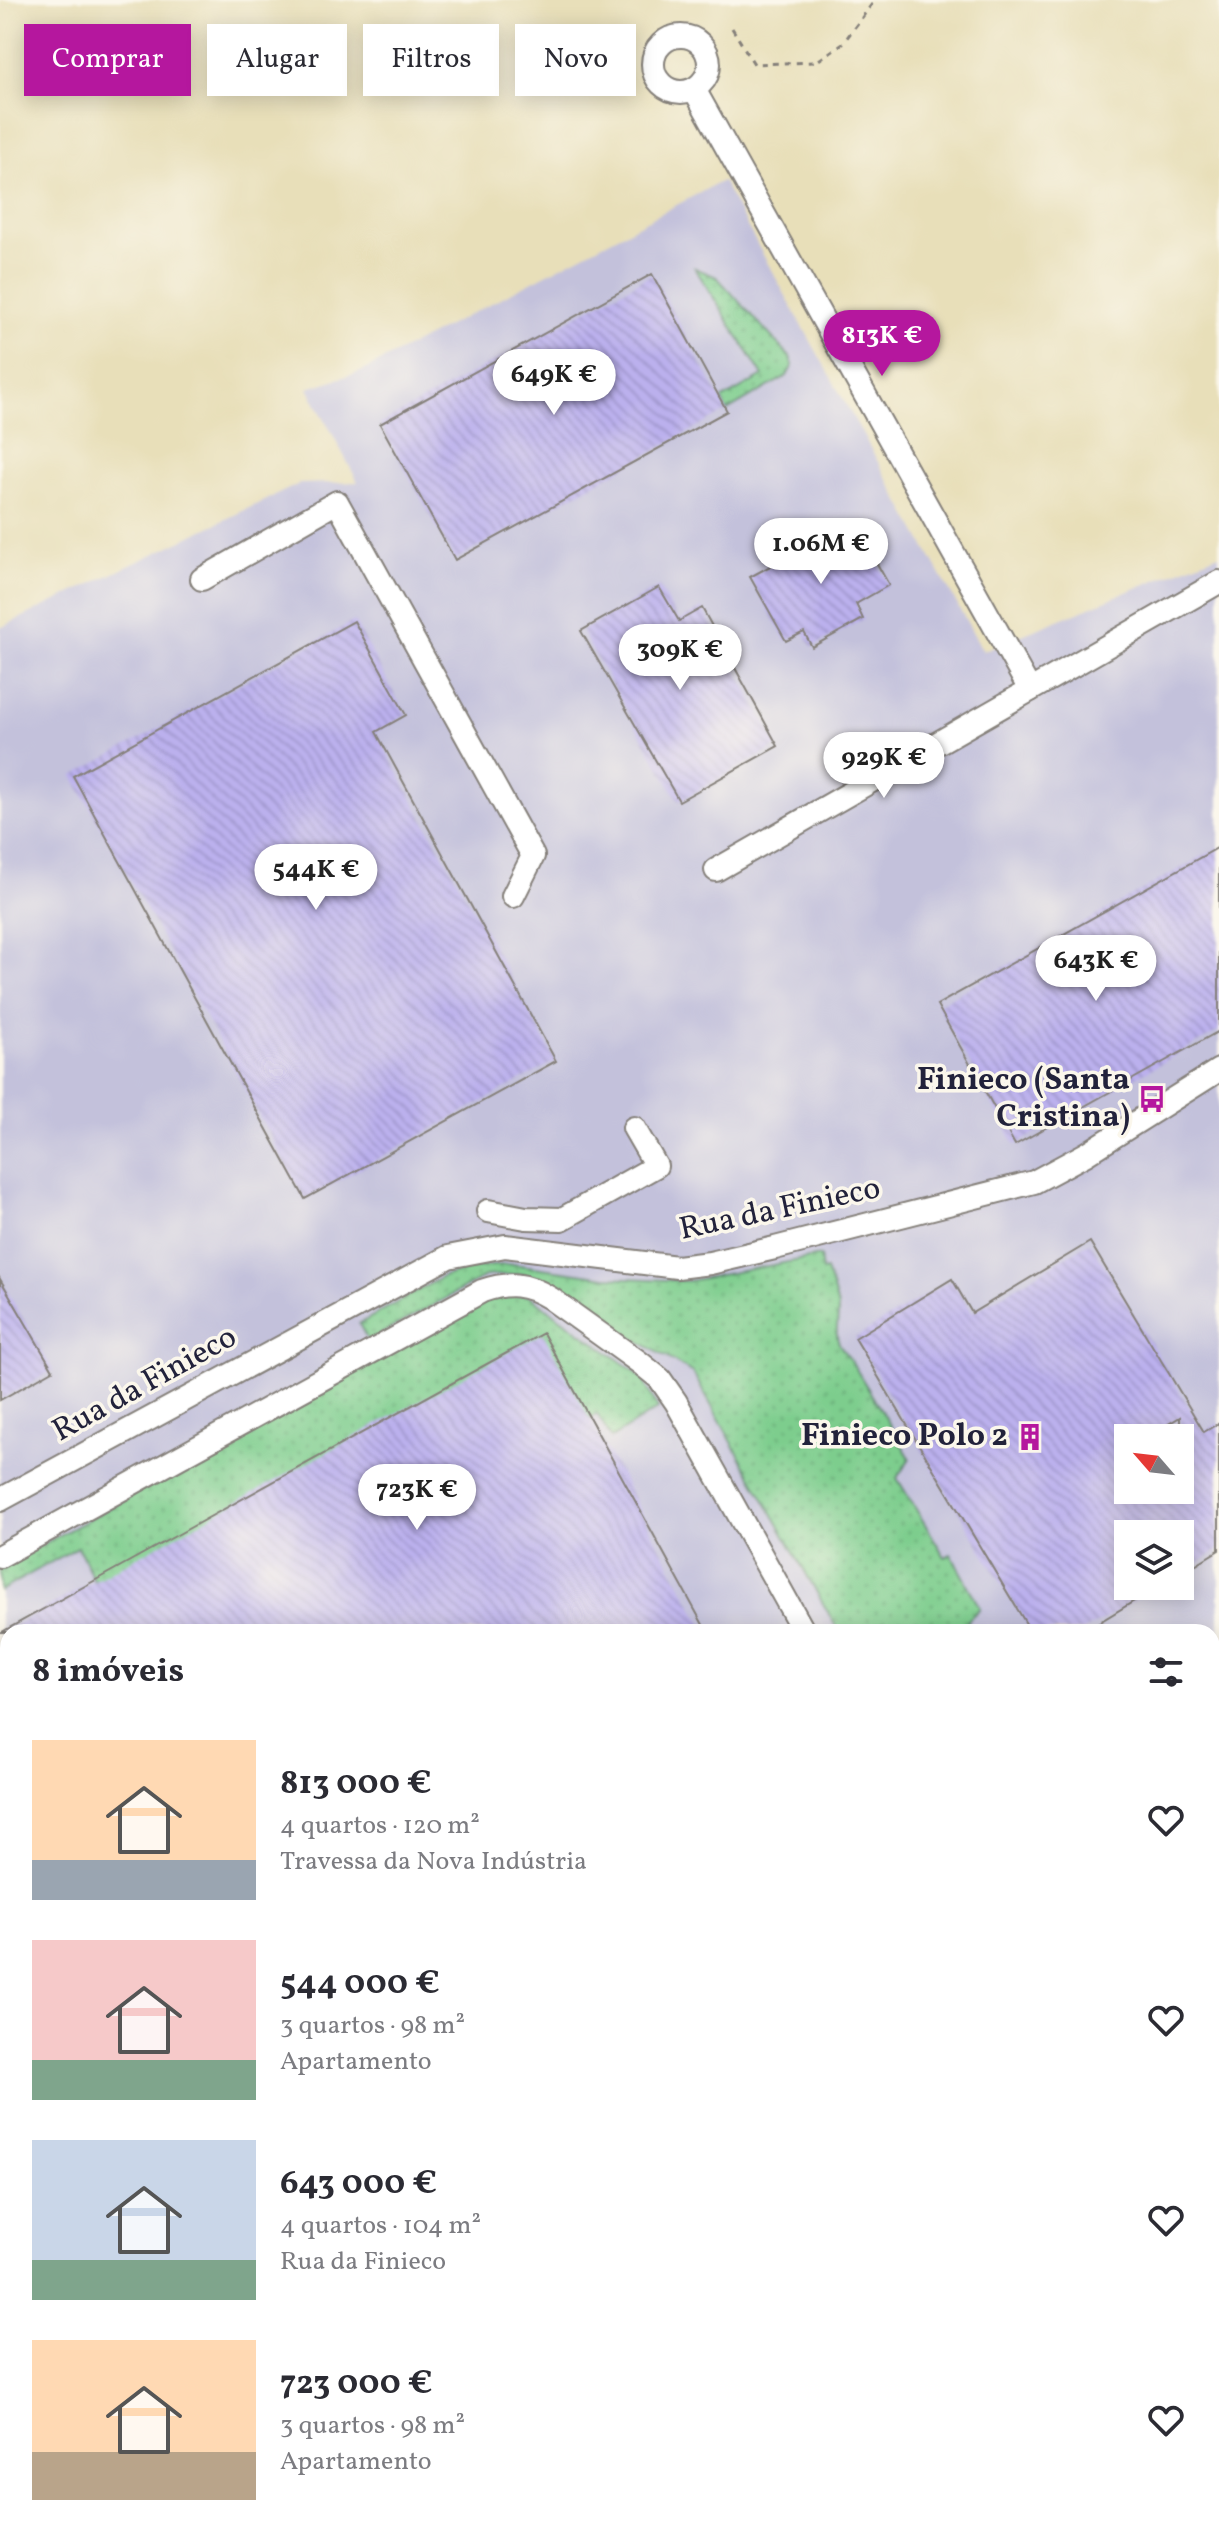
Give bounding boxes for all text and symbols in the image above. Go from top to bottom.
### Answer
chip: Comprar [24,24,191,96]
chip: Alugar [207,24,347,96]
chip: Filtros [363,24,499,96]
chip: Novo [515,24,636,96]
pin: 813K € [817,310,947,378]
text: 813K € [841,318,923,354]
pin: 649K € [489,349,619,417]
text: 649K € [511,357,597,393]
pin: 1.06M € [747,518,895,586]
text: 1.06M € [772,526,870,562]
pin: 309K € [615,624,745,692]
text: 309K € [637,632,723,668]
pin: 929K € [819,732,949,800]
text: 929K € [841,740,927,776]
pin: 544K € [251,844,381,912]
text: 544K € [272,852,360,888]
pin: 643K € [1031,935,1161,1003]
text: 643K € [1053,943,1139,979]
place label: Finieco (Santa Cristina) [917,1059,1130,1140]
bus stop icon: Finieco (Santa Cristina) [1137,1084,1167,1114]
street label: Rua da Finieco [675,1167,885,1253]
street label: Rua da Finieco [45,1316,245,1454]
place label: Finieco Polo 2 [801,1415,1008,1459]
building icon: Finieco Polo 2 [1015,1422,1045,1452]
north arrow [1114,1424,1194,1504]
map controls [1114,1424,1194,1600]
pin: 723K € [352,1464,482,1532]
text: 723K € [376,1472,458,1508]
button: layers [1114,1520,1194,1600]
text: 8 imóveis [32,1649,184,1696]
icon: filters [1144,1650,1188,1694]
text: 813 000 € [280,1761,432,1808]
icon: home [96,1772,192,1868]
icon: heart [1144,1798,1188,1842]
text: 4 quartos · 120 m² [280,1808,480,1844]
text: Travessa da Nova Indústria [280,1844,587,1880]
text: 544 000 € [280,1961,440,2008]
icon: home [96,1972,192,2068]
icon: heart [1144,1998,1188,2042]
text: 3 quartos · 98 m² [280,2008,465,2044]
text: Apartamento [280,2044,432,2080]
text: 643 000 € [280,2161,437,2208]
icon: home [96,2172,192,2268]
icon: heart [1144,2198,1188,2242]
text: 4 quartos · 104 m² [280,2208,481,2244]
text: Rua da Finieco [280,2244,446,2280]
text: 723 000 € [280,2361,433,2408]
icon: home [96,2372,192,2468]
icon: heart [1144,2398,1188,2442]
text: 3 quartos · 98 m² [280,2408,465,2444]
text: Apartamento [280,2444,432,2480]

